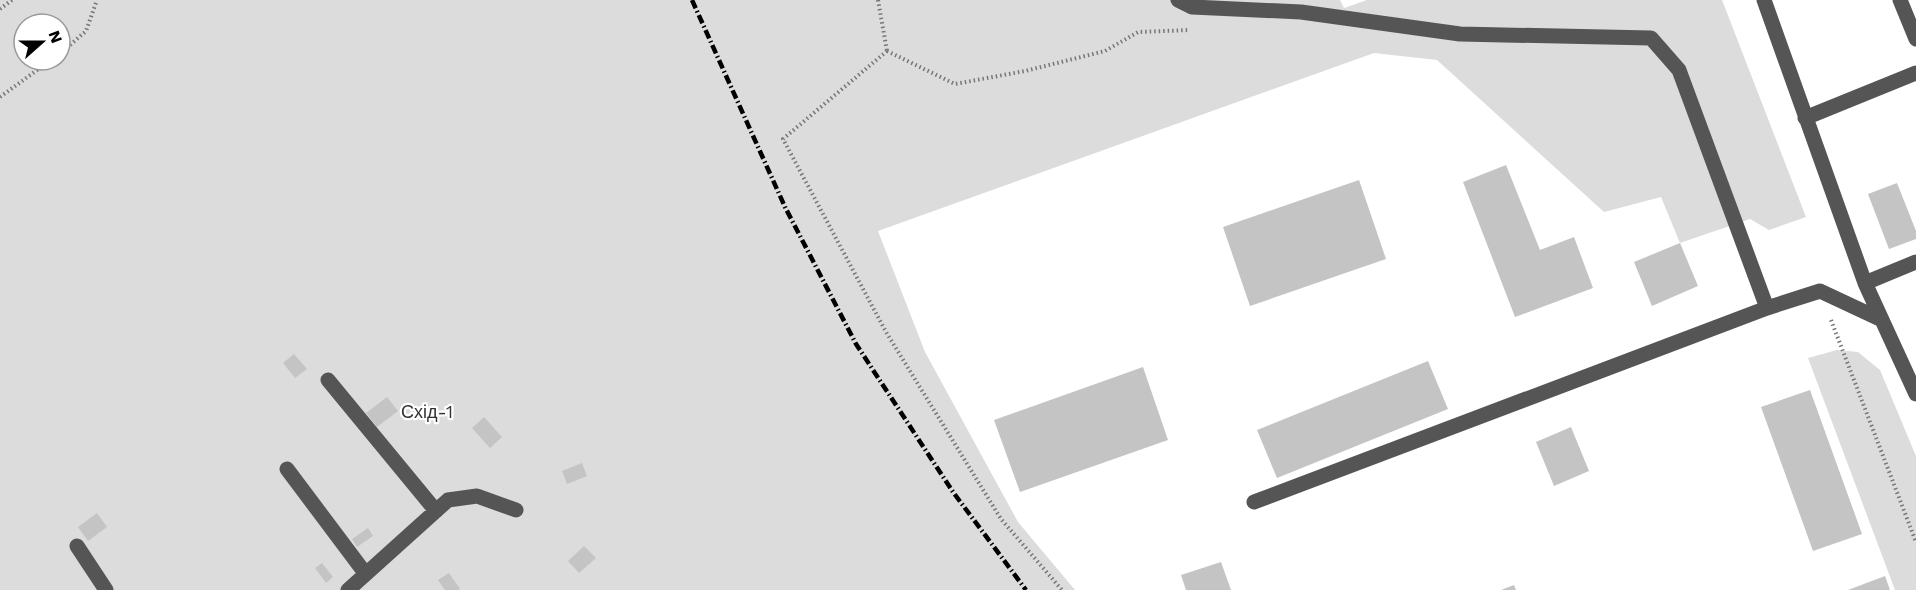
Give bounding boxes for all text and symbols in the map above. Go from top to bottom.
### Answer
north arrow [12,12,72,72]
text: N [45,28,67,46]
park label: Схід-1 [401,401,453,422]

